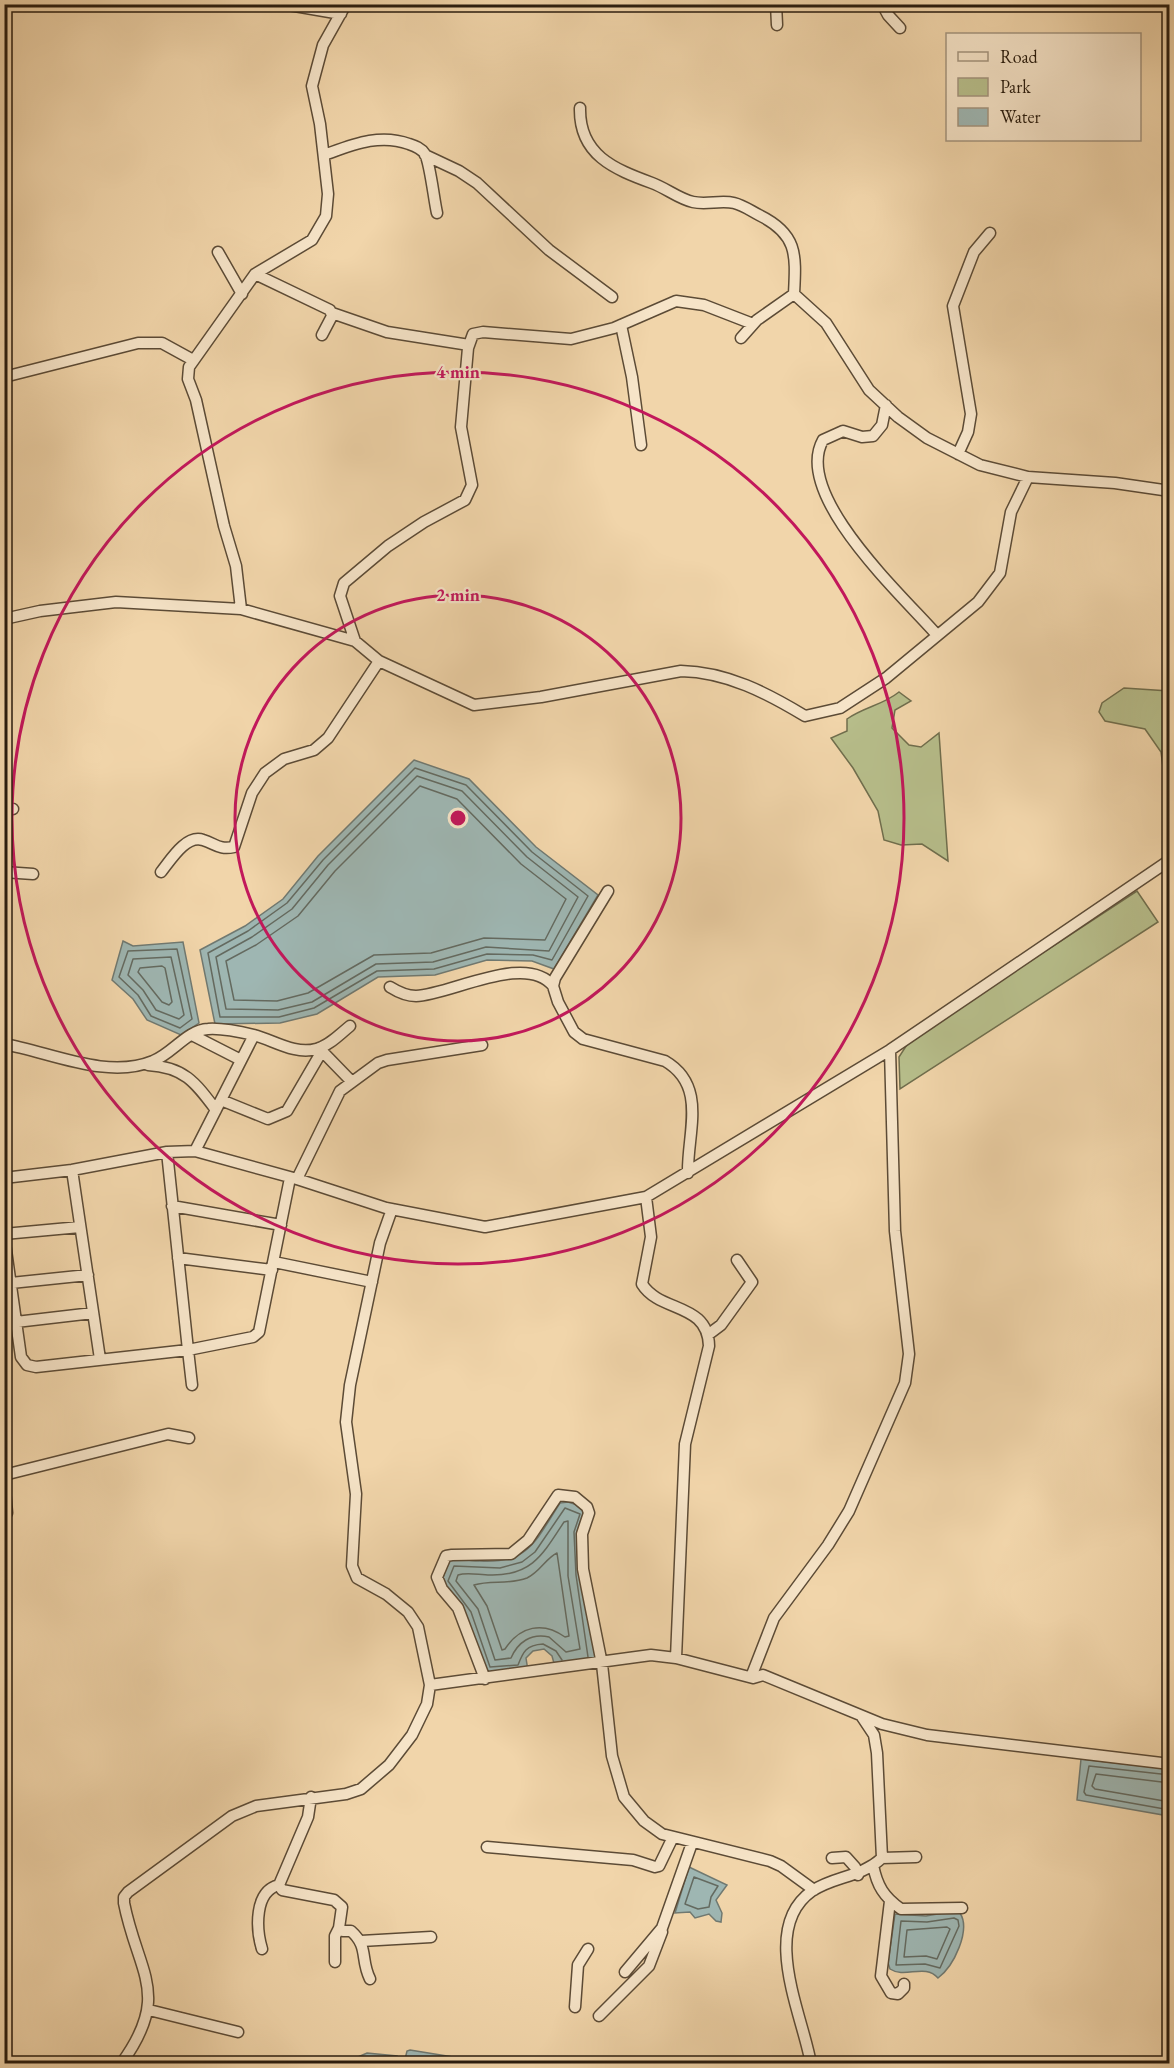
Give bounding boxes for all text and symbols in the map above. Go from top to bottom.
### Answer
legend [946,33,1141,141]
text: Road [1000,45,1039,68]
text: Park [1000,75,1031,98]
text: Water [1000,105,1041,128]
text: 4 min [436,360,480,383]
text: 2 min [436,583,480,606]
centre of rings [448,808,468,828]

